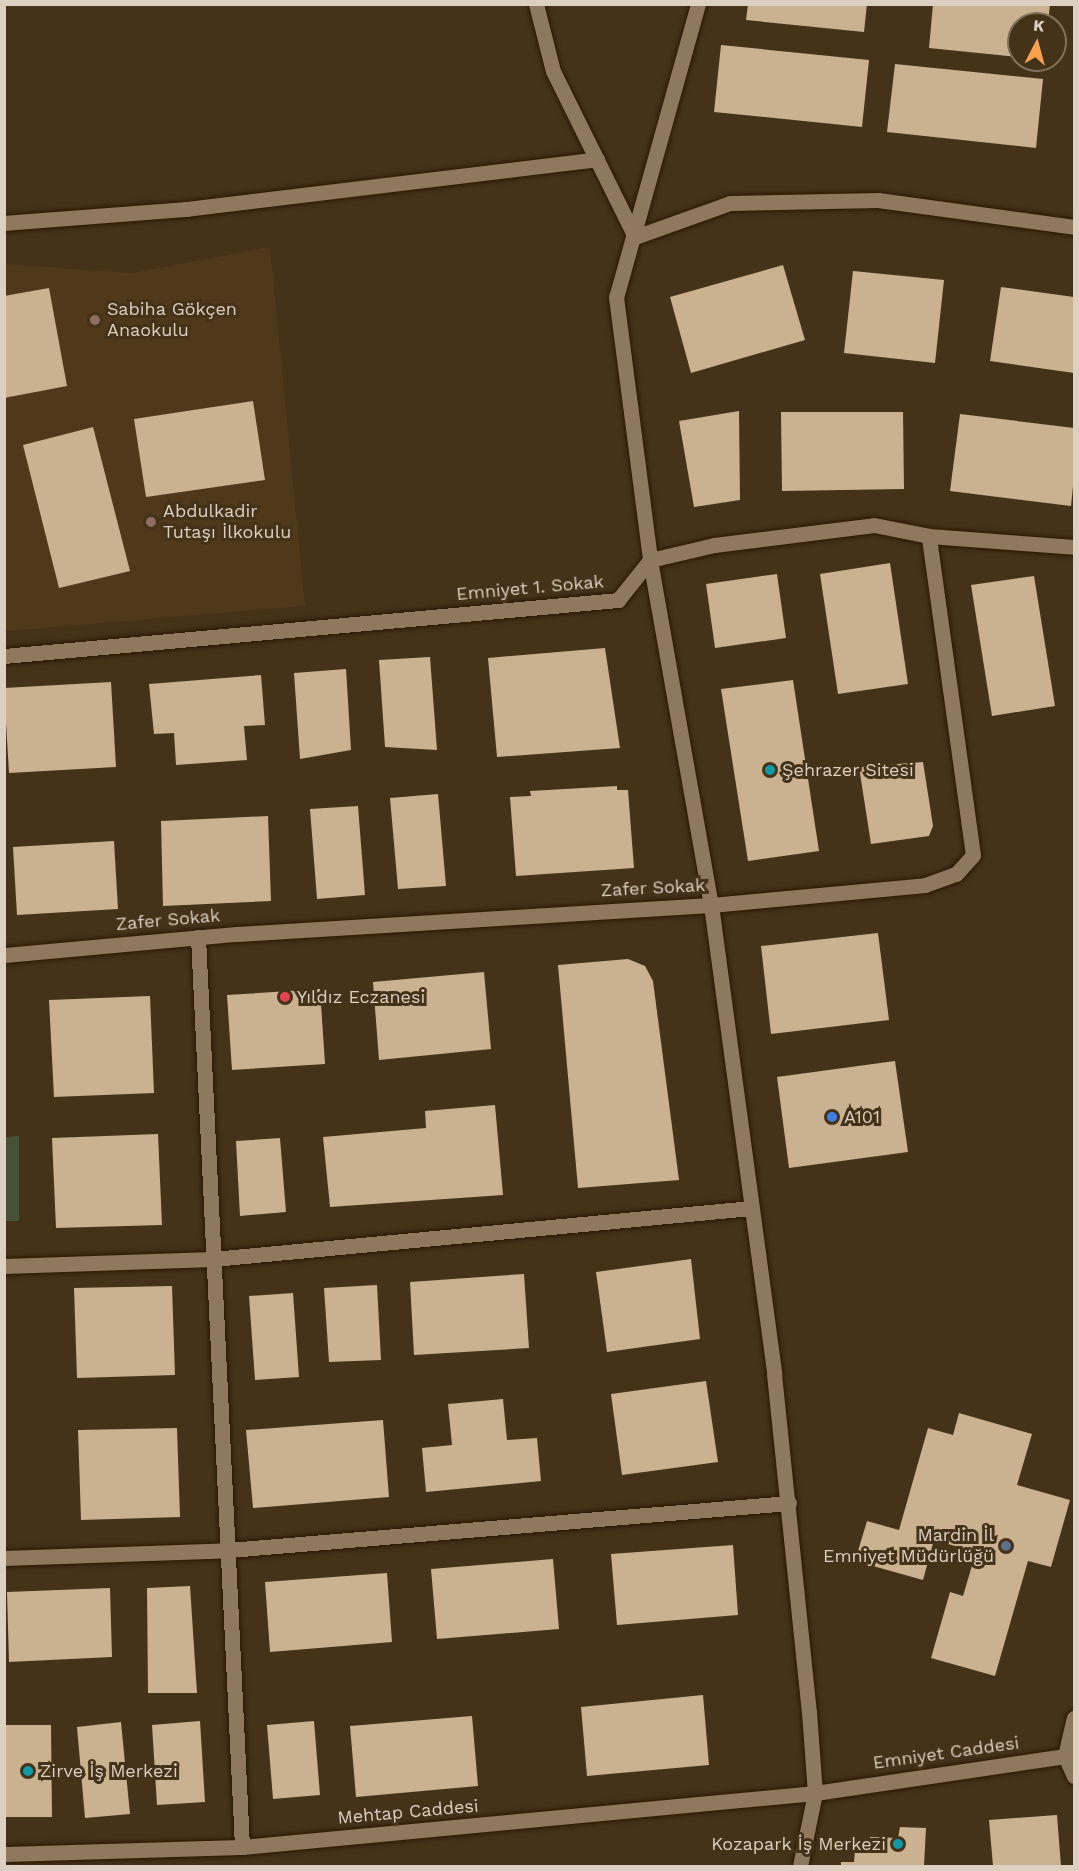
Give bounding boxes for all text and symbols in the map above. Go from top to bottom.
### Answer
north arrow [1007,12,1067,72]
text: K [1032,16,1045,36]
place label: Sabiha Gökçen Anaokulu [107,299,237,342]
marker: Sabiha Gökçen Anaokulu [88,313,102,327]
place label: Abdulkadir Tutaşı İlkokulu [163,501,291,544]
marker: Abdulkadir Tutaşı İlkokulu [144,515,158,529]
street label: Emniyet 1. Sokak [455,571,605,605]
place label: Şehrazer Sitesi [782,759,914,781]
marker: Şehrazer Sitesi [763,763,777,777]
street label: Zafer Sokak [600,874,706,902]
street label: Zafer Sokak [115,905,221,935]
place label: Yıldız Eczanesi [297,986,425,1008]
marker: Yıldız Eczanesi [278,990,292,1004]
place label: A101 [844,1106,880,1128]
marker: A101 [825,1110,839,1124]
place label: Mardin İl Emniyet Müdürlüğü [823,1525,994,1568]
marker: Mardin İl Emniyet Müdürlüğü [999,1539,1013,1553]
street label: Emniyet Caddesi [872,1732,1020,1774]
place label: Zirve İş Merkezi [40,1760,178,1782]
marker: Zirve İş Merkezi [21,1764,35,1778]
street label: Mehtap Caddesi [337,1795,479,1829]
place label: Kozapark İş Merkezi [711,1833,886,1855]
marker: Kozapark İş Merkezi [891,1837,905,1851]

